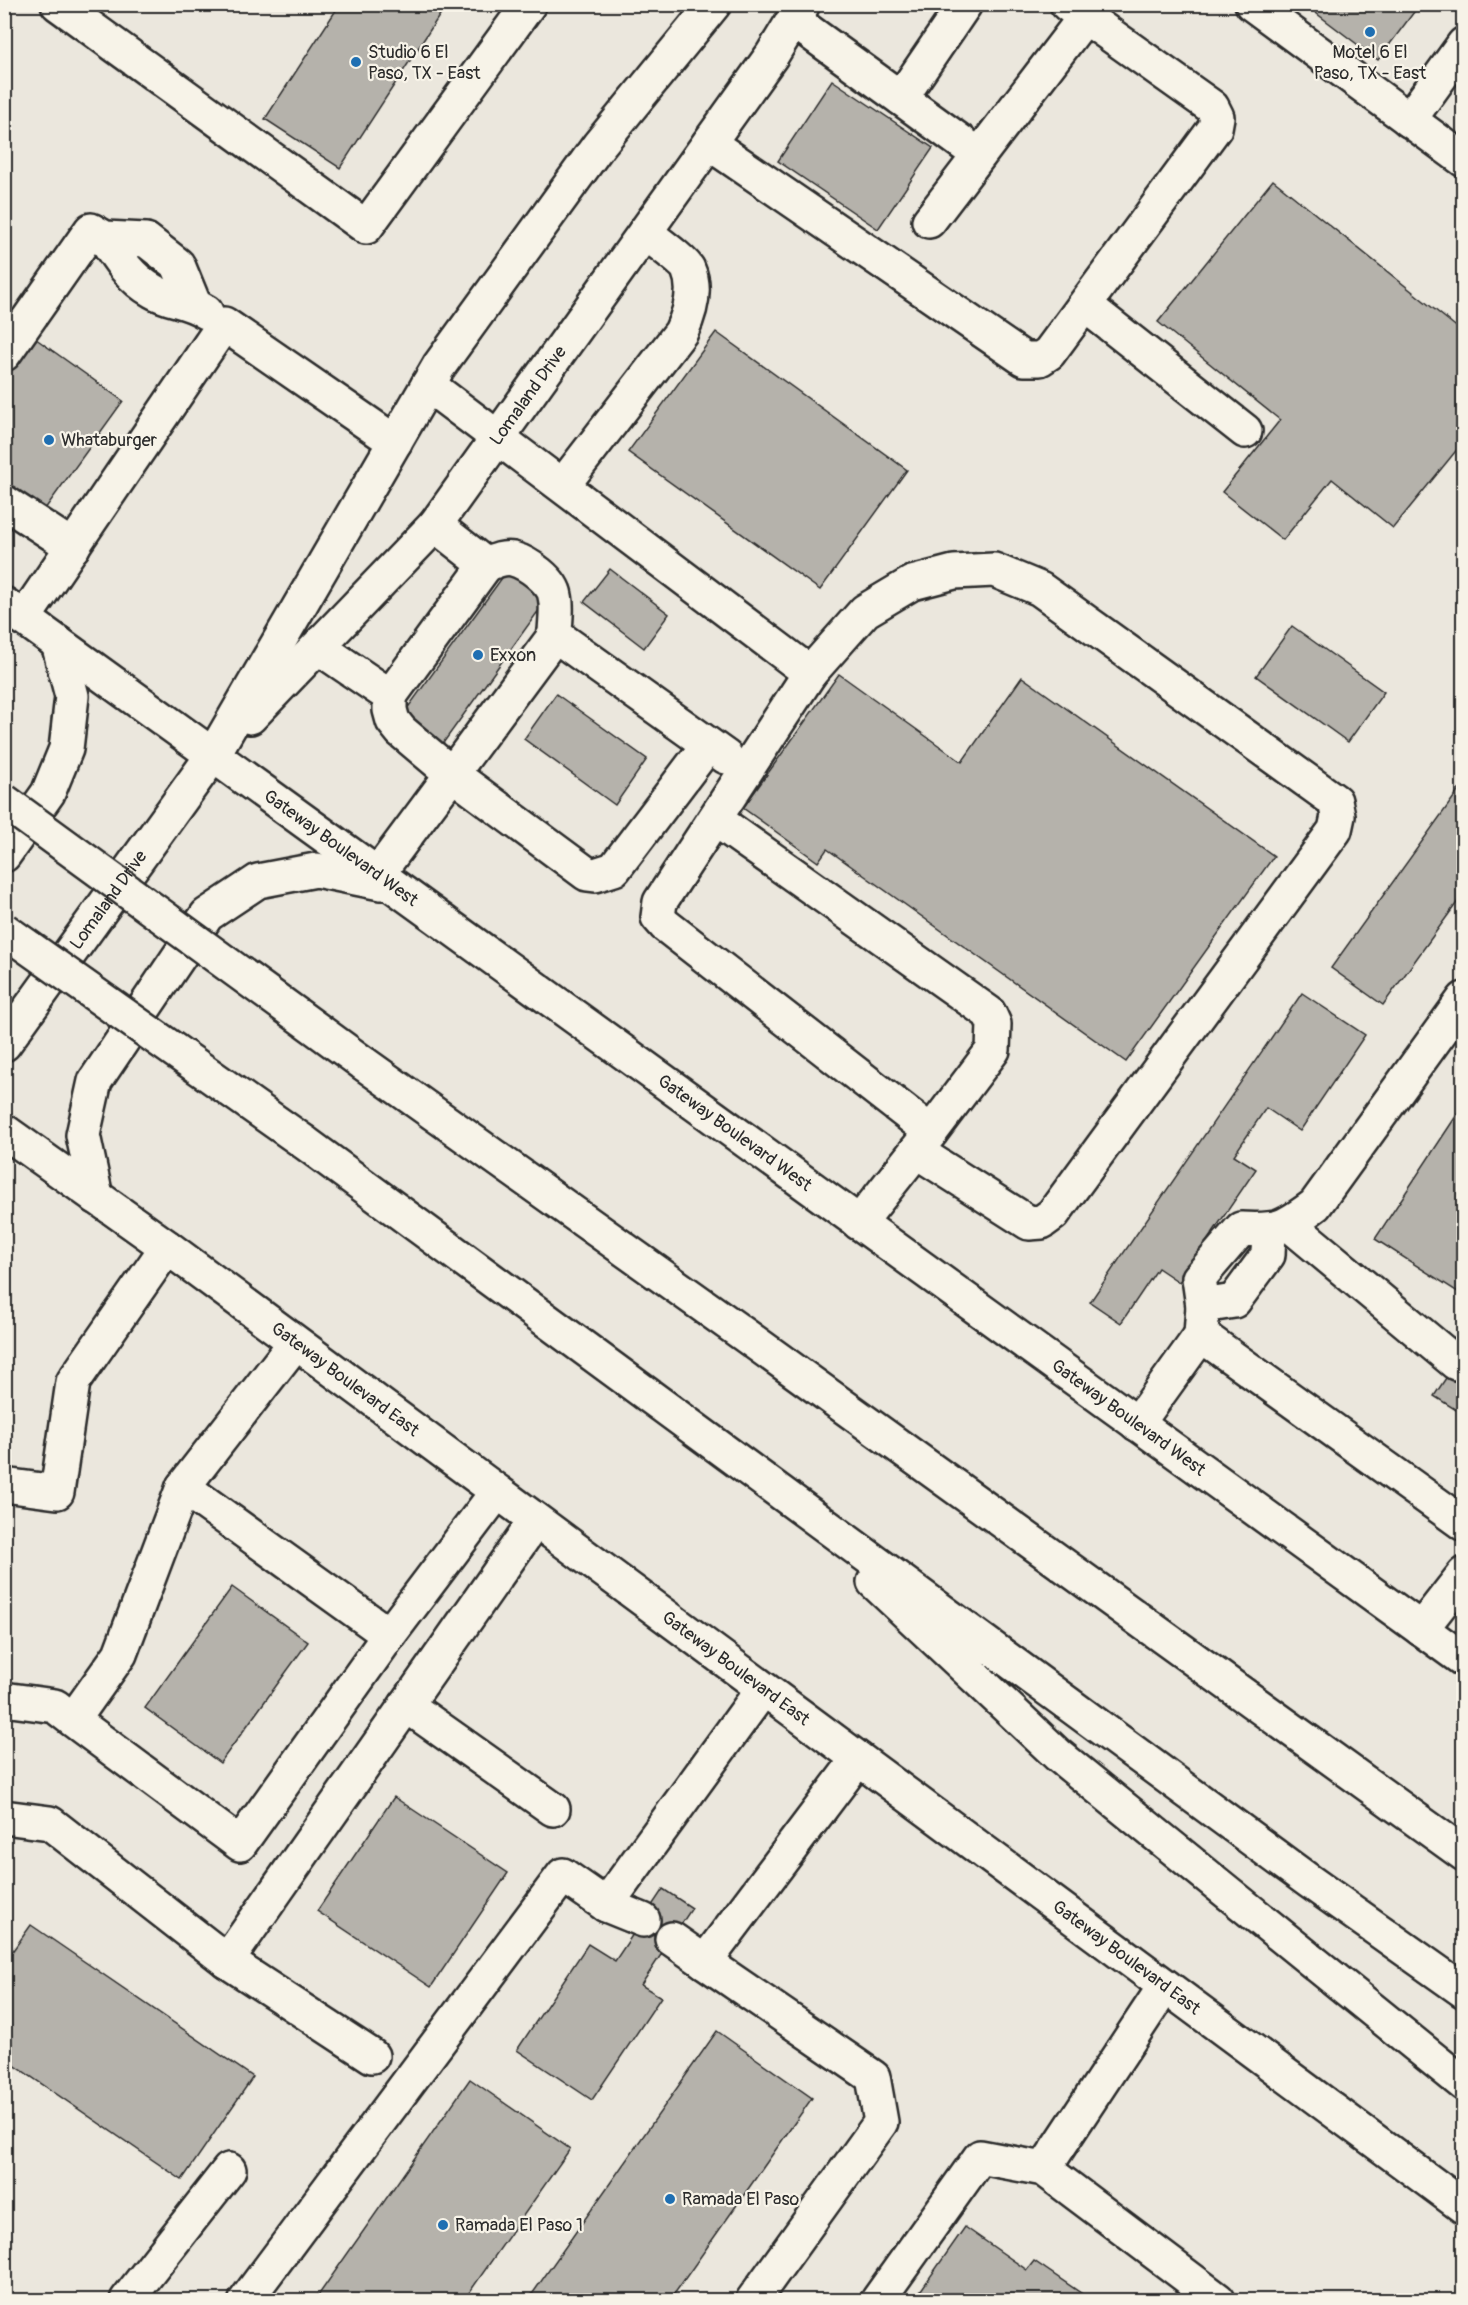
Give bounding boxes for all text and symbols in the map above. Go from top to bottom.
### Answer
marker: Motel 6 El Paso, TX - East [1363,25,1377,39]
place label: Studio 6 El Paso, TX - East [368,41,481,85]
place label: Motel 6 El Paso, TX - East [1314,41,1427,85]
marker: Studio 6 El Paso, TX - East [349,55,363,69]
street label: Lomaland Drive [485,341,572,450]
place label: Whataburger [61,429,158,452]
marker: Whataburger [42,433,56,447]
place label: Exxon [490,644,536,667]
marker: Exxon [471,648,485,662]
street label: Gateway Boulevard West [259,785,423,912]
street label: Lomaland Drive [65,846,152,954]
street label: Gateway Boulevard West [653,1069,817,1197]
street label: Gateway Boulevard East [267,1317,424,1442]
street label: Gateway Boulevard West [1047,1354,1211,1482]
street label: Gateway Boulevard East [657,1606,815,1731]
street label: Gateway Boulevard East [1048,1895,1206,2020]
place label: Ramada El Paso [682,2188,799,2211]
marker: Ramada El Paso [663,2192,677,2206]
place label: Ramada El Paso 1 [455,2214,583,2237]
marker: Ramada El Paso 1 [436,2218,450,2232]

